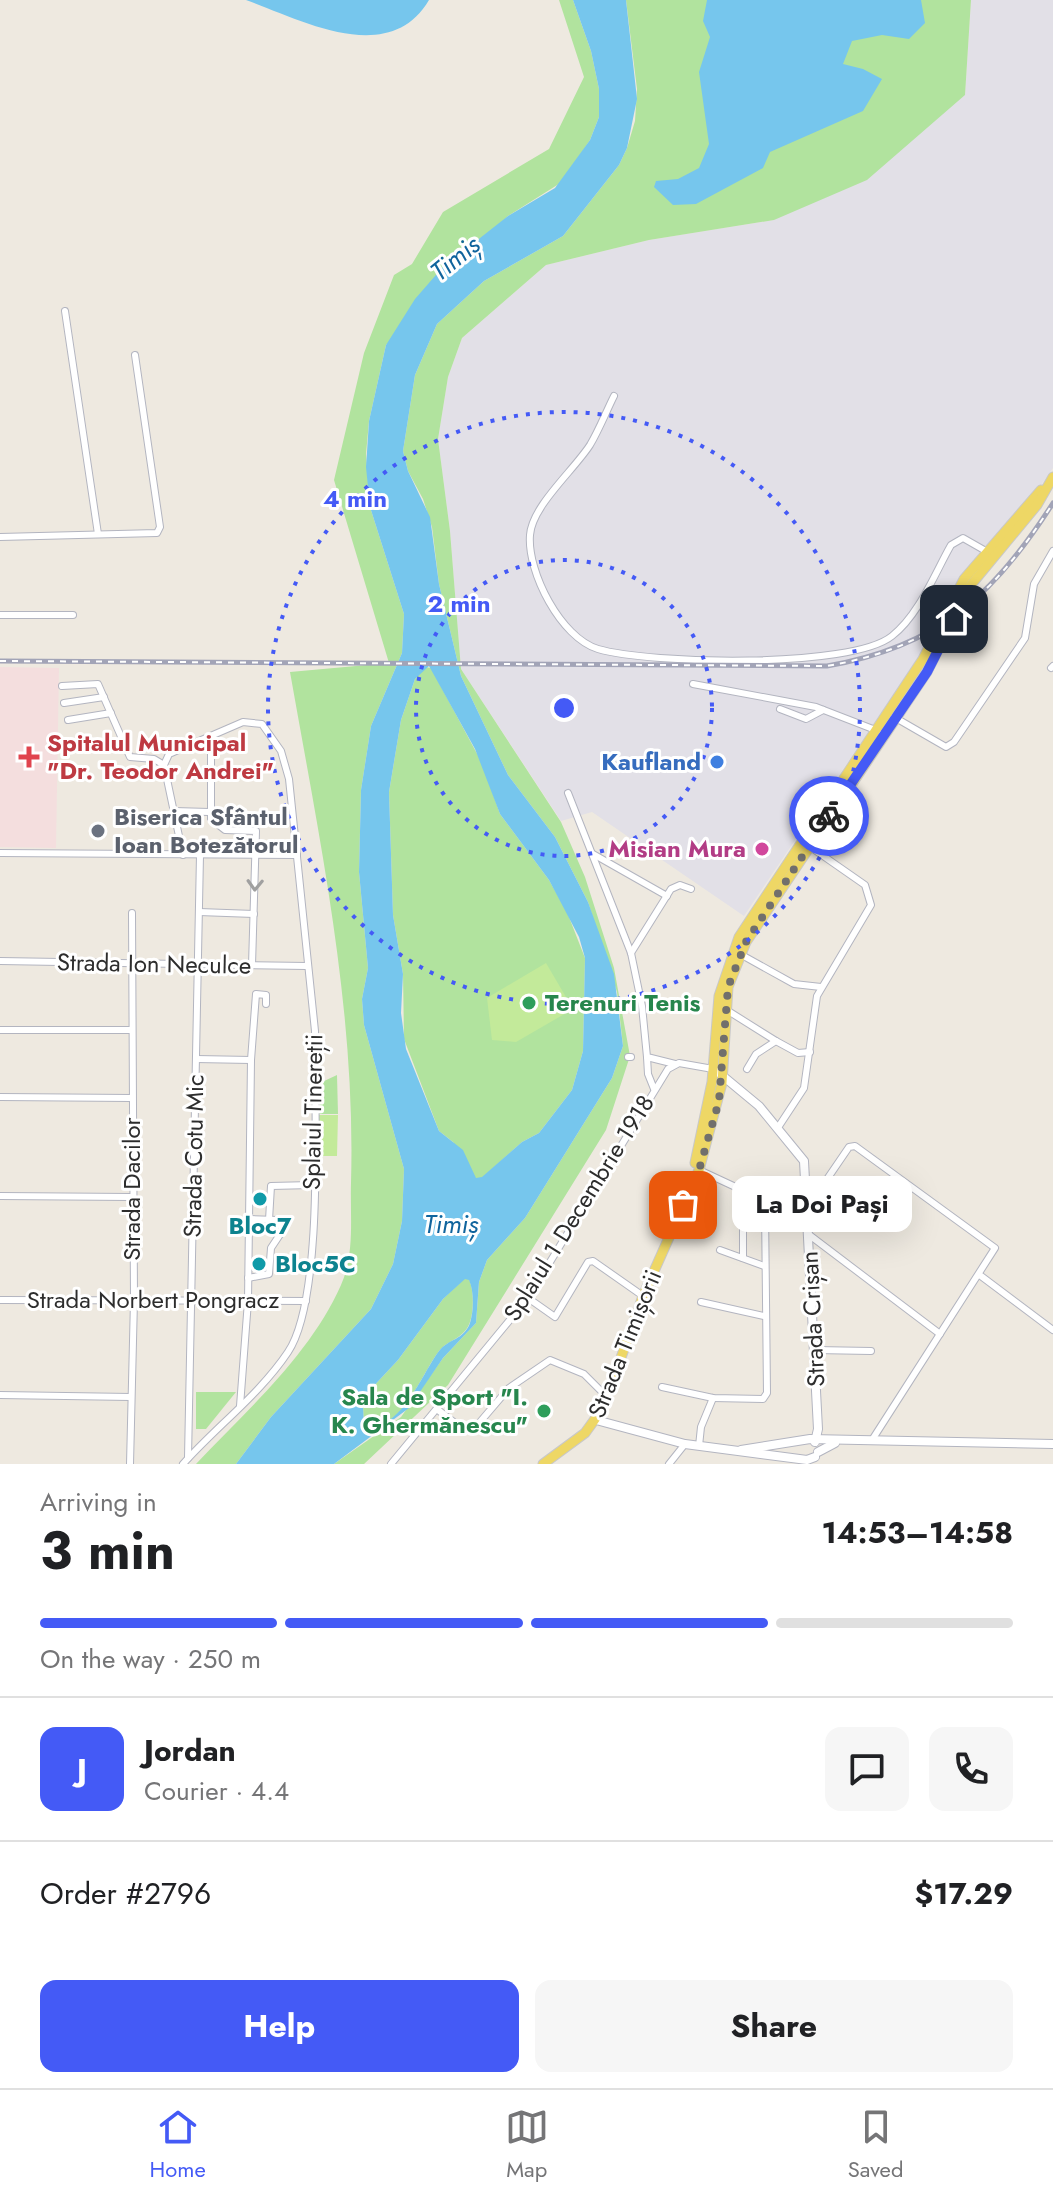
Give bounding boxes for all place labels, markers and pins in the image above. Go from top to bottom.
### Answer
pin [920,585,988,653]
centre of rings [550,694,578,722]
place label: Spitalul Municipal "Dr. Teodor Andrei" [47,725,274,788]
place label: Kaufland [601,744,701,779]
marker: Spitalul Municipal "Dr. Teodor Andrei" [18,746,40,768]
marker: Kaufland [708,753,726,771]
place label: Biserica Sfântul Ioan Botezătorul [114,799,298,862]
marker: Biserica Sfântul Ioan Botezătorul [89,822,107,840]
place label: Misian Mura [609,831,746,866]
marker: Misian Mura [753,840,771,858]
place label: Terenuri Tenis [545,985,701,1020]
marker: Terenuri Tenis [520,994,538,1012]
pin [649,1171,717,1239]
callout: La Doi Pași [731,1177,911,1233]
marker: Bloc7 [251,1190,269,1208]
place label: Bloc7 [229,1208,292,1243]
place label: Bloc5C [275,1246,356,1281]
marker: Bloc5C [250,1255,268,1273]
place label: Sala de Sport "I. K. Ghermănescu" [331,1379,528,1442]
marker: Sala de Sport "I. K. Ghermănescu" [535,1402,553,1420]

